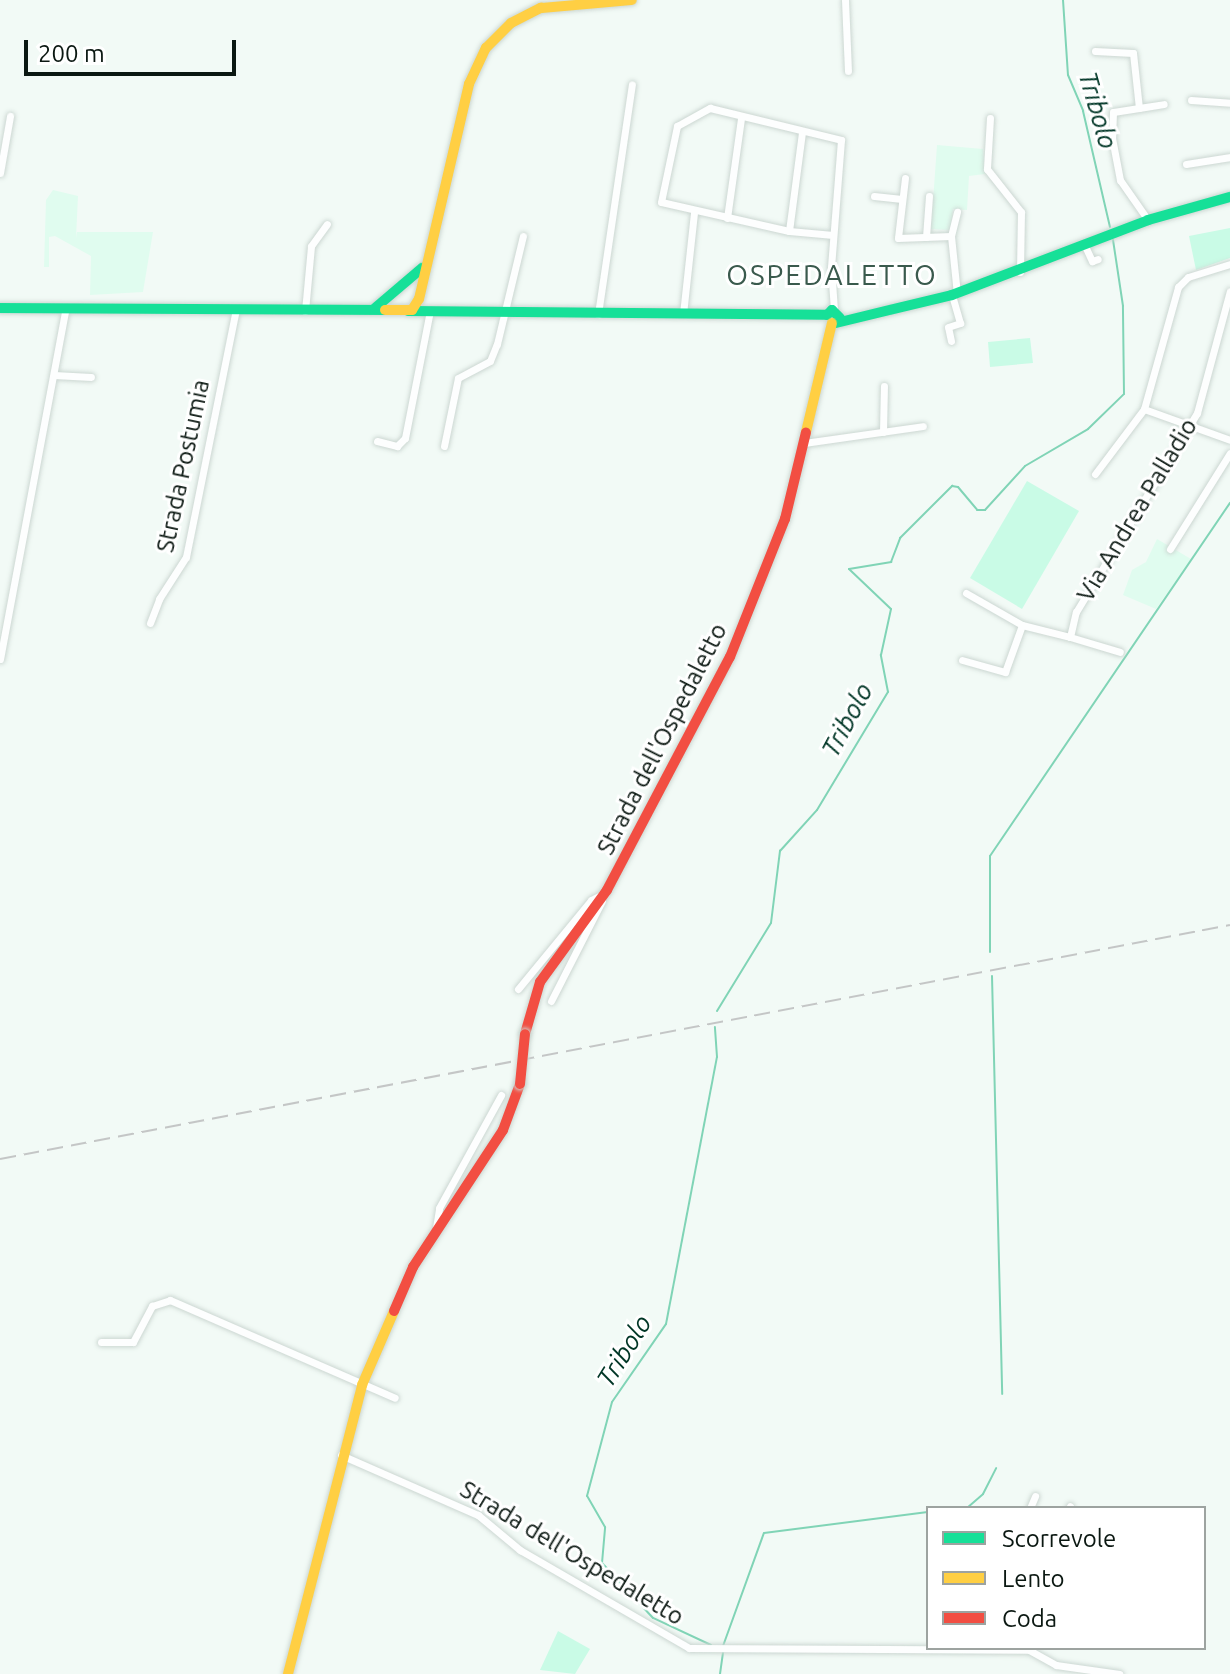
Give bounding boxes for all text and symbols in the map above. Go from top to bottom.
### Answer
scale bar [28,24,240,74]
text: 200 m [38,40,105,67]
water label: Tribolo [1072,68,1124,152]
district label: OSPEDALETTO [726,258,938,292]
street label: Strada Postumia [151,377,215,555]
street label: Via Andrea Palladio [1071,413,1203,607]
street label: Strada dell'Ospedaletto [591,619,733,859]
water label: Tribolo [815,678,879,762]
water label: Tribolo [590,1309,658,1393]
street label: Strada dell'Ospedaletto [455,1475,689,1631]
legend [926,1506,1206,1650]
text: Scorrevole [1002,1525,1116,1552]
text: Lento [1002,1565,1065,1592]
text: Coda [1002,1605,1057,1632]

